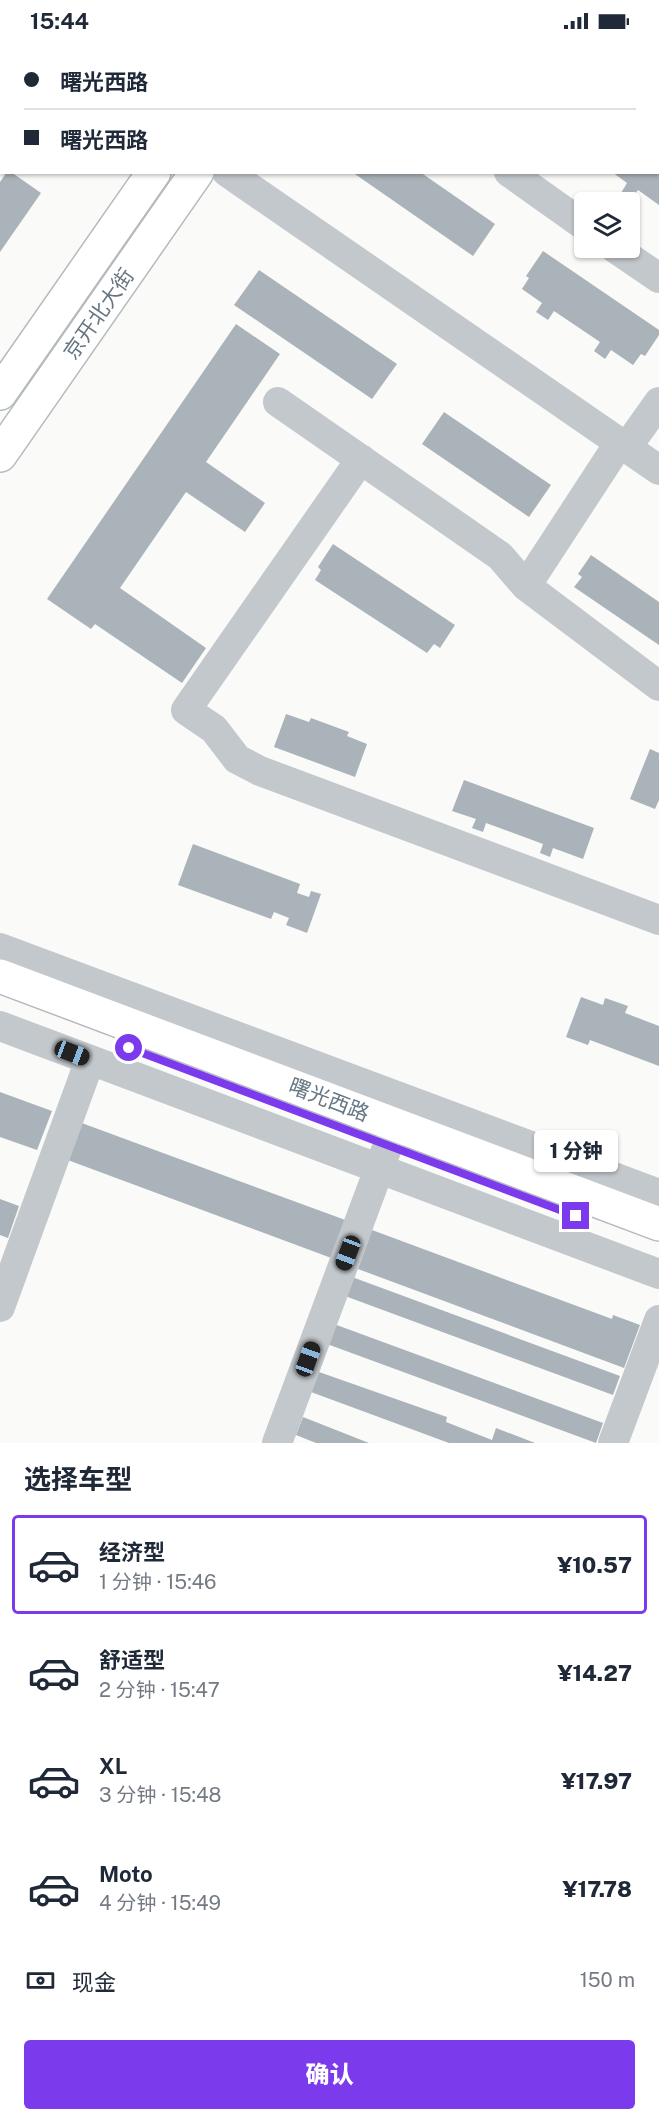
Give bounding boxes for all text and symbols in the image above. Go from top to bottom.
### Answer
text: 15:44 [30,8,89,34]
text: 曙光西路 [60,69,148,95]
text: 曙光西路 [60,127,148,153]
map controls [574,192,640,258]
button: layers [574,192,640,258]
street label: 京开北大街 [58,264,139,364]
route start [115,1034,142,1061]
car [52,1038,92,1068]
street label: 曙光西路 [285,1073,373,1126]
callout: 1 分钟 [534,1129,618,1171]
text: 1 分钟 [549,1139,603,1163]
route end [562,1202,589,1229]
car [333,1233,363,1273]
car [293,1339,323,1379]
text: 选择车型 [24,1463,132,1495]
icon: car [27,1538,81,1592]
text: 经济型 [99,1539,165,1565]
text: ¥10.57 [557,1552,632,1578]
text: 1 分钟 · 15:46 [99,1570,217,1594]
icon: car [27,1646,81,1700]
text: 舒适型 [99,1647,165,1673]
text: ¥14.27 [557,1660,632,1686]
text: 2 分钟 · 15:47 [99,1678,220,1702]
text: XL [99,1753,127,1779]
icon: car [27,1754,81,1808]
text: ¥17.97 [561,1768,632,1794]
text: 3 分钟 · 15:48 [99,1783,222,1807]
text: Moto [99,1861,153,1887]
icon: car [27,1862,81,1916]
text: ¥17.78 [563,1876,632,1902]
text: 4 分钟 · 15:49 [99,1891,221,1915]
icon: cash [24,1964,57,1997]
text: 150 m [580,1968,635,1992]
text: 现金 [72,1969,116,1995]
button: 确认 [24,2040,635,2109]

